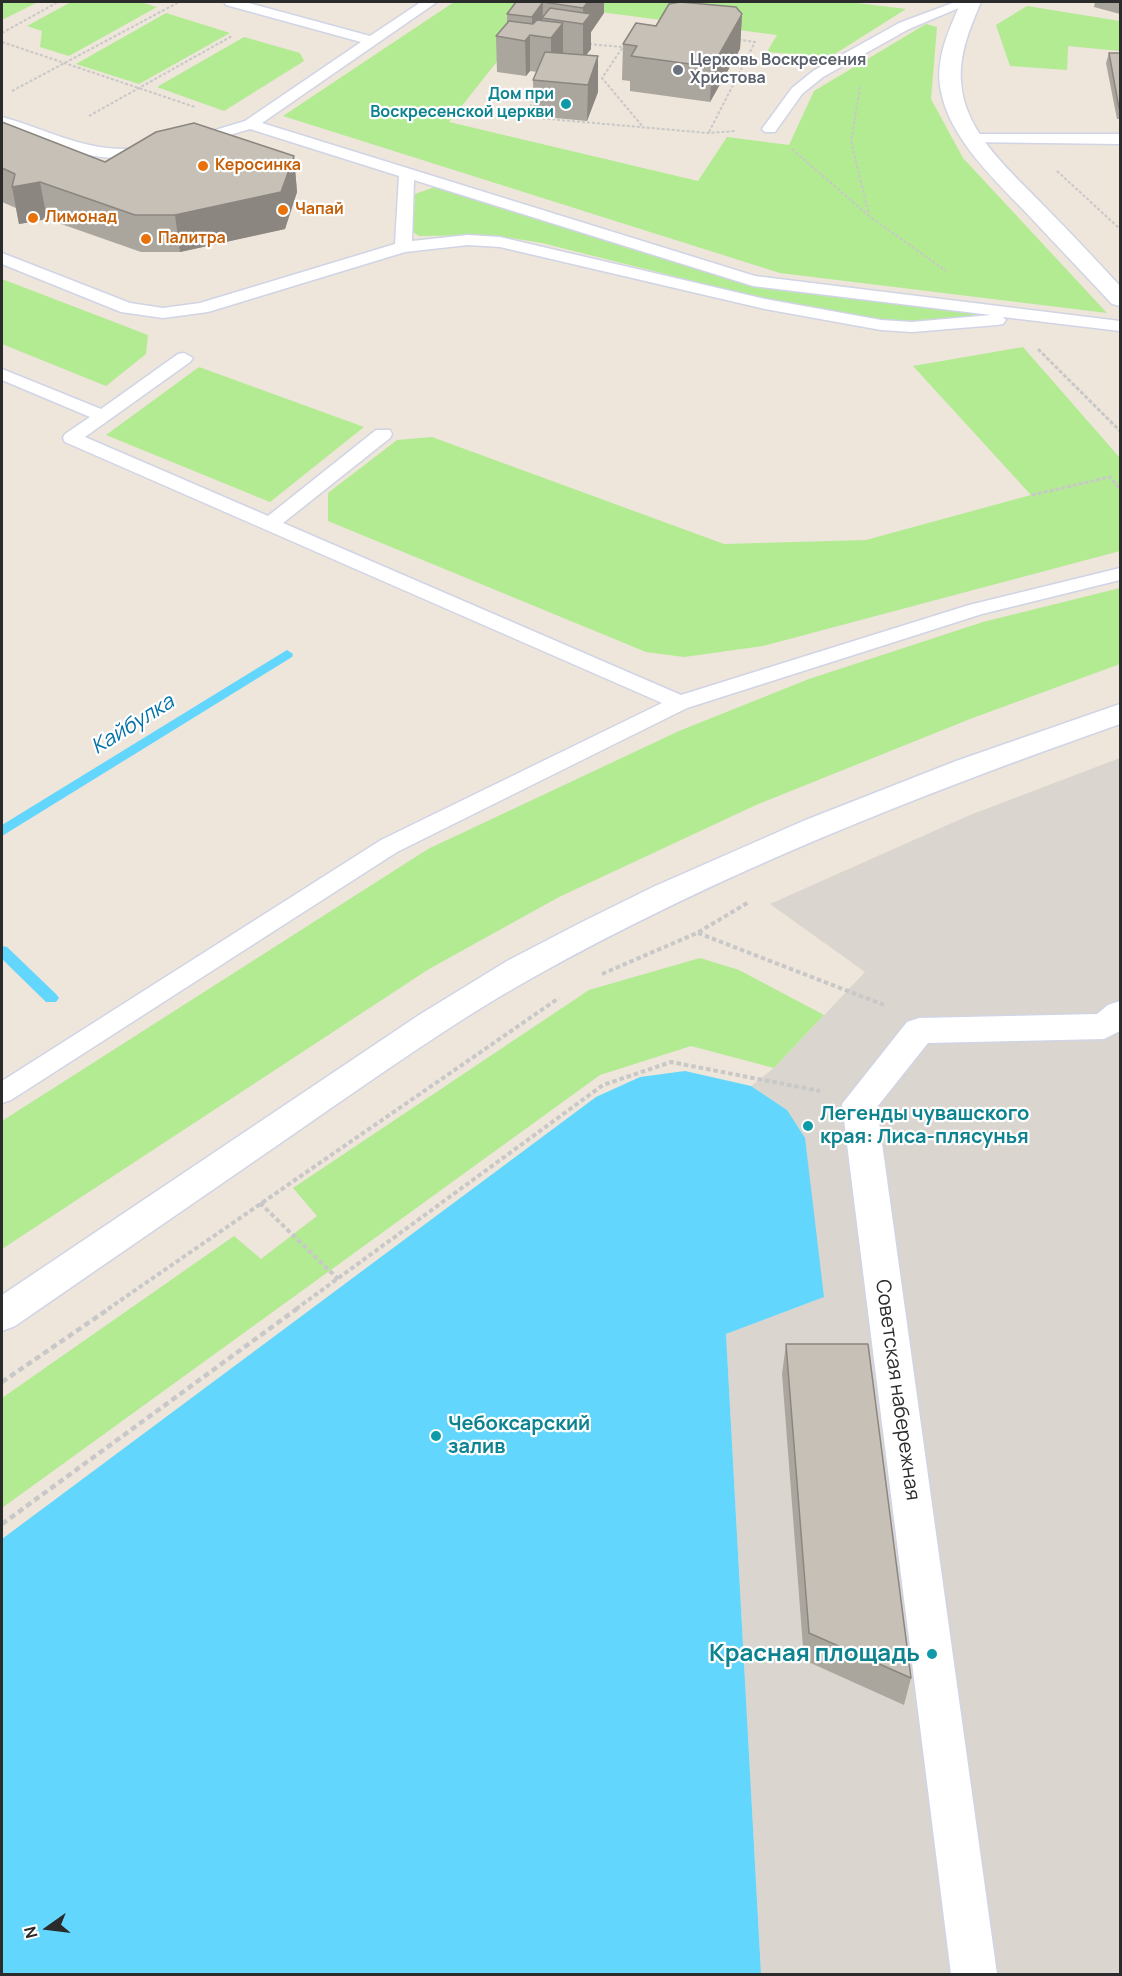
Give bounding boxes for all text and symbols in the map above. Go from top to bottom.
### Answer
place label: Церковь Воскресения Христова [690,51,866,89]
marker: Церковь Воскресения Христова [671,63,685,77]
place label: Дом при Воскресенской церкви [370,85,554,123]
marker: Дом при Воскресенской церкви [559,97,573,111]
place label: Керосинка [215,156,301,176]
marker: Керосинка [196,159,210,173]
place label: Чапай [295,200,344,220]
marker: Чапай [276,203,290,217]
place label: Лимонад [45,208,117,228]
marker: Лимонад [26,211,40,225]
place label: Палитра [158,229,226,249]
marker: Палитра [139,232,153,246]
water label: Кайбулка [87,690,179,760]
place label: Легенды чувашского края: Лиса-плясунья [820,1102,1029,1149]
marker: Легенды чувашского края: Лиса-плясунья [801,1119,815,1133]
street label: Советская набережная [870,1278,924,1502]
place label: Чебоксарский залив [448,1412,590,1459]
marker: Чебоксарский залив [429,1429,443,1443]
place label: Красная площадь [709,1640,920,1668]
marker: Красная площадь [925,1647,939,1661]
north arrow [18,1898,78,1958]
text: N [18,1924,43,1941]

